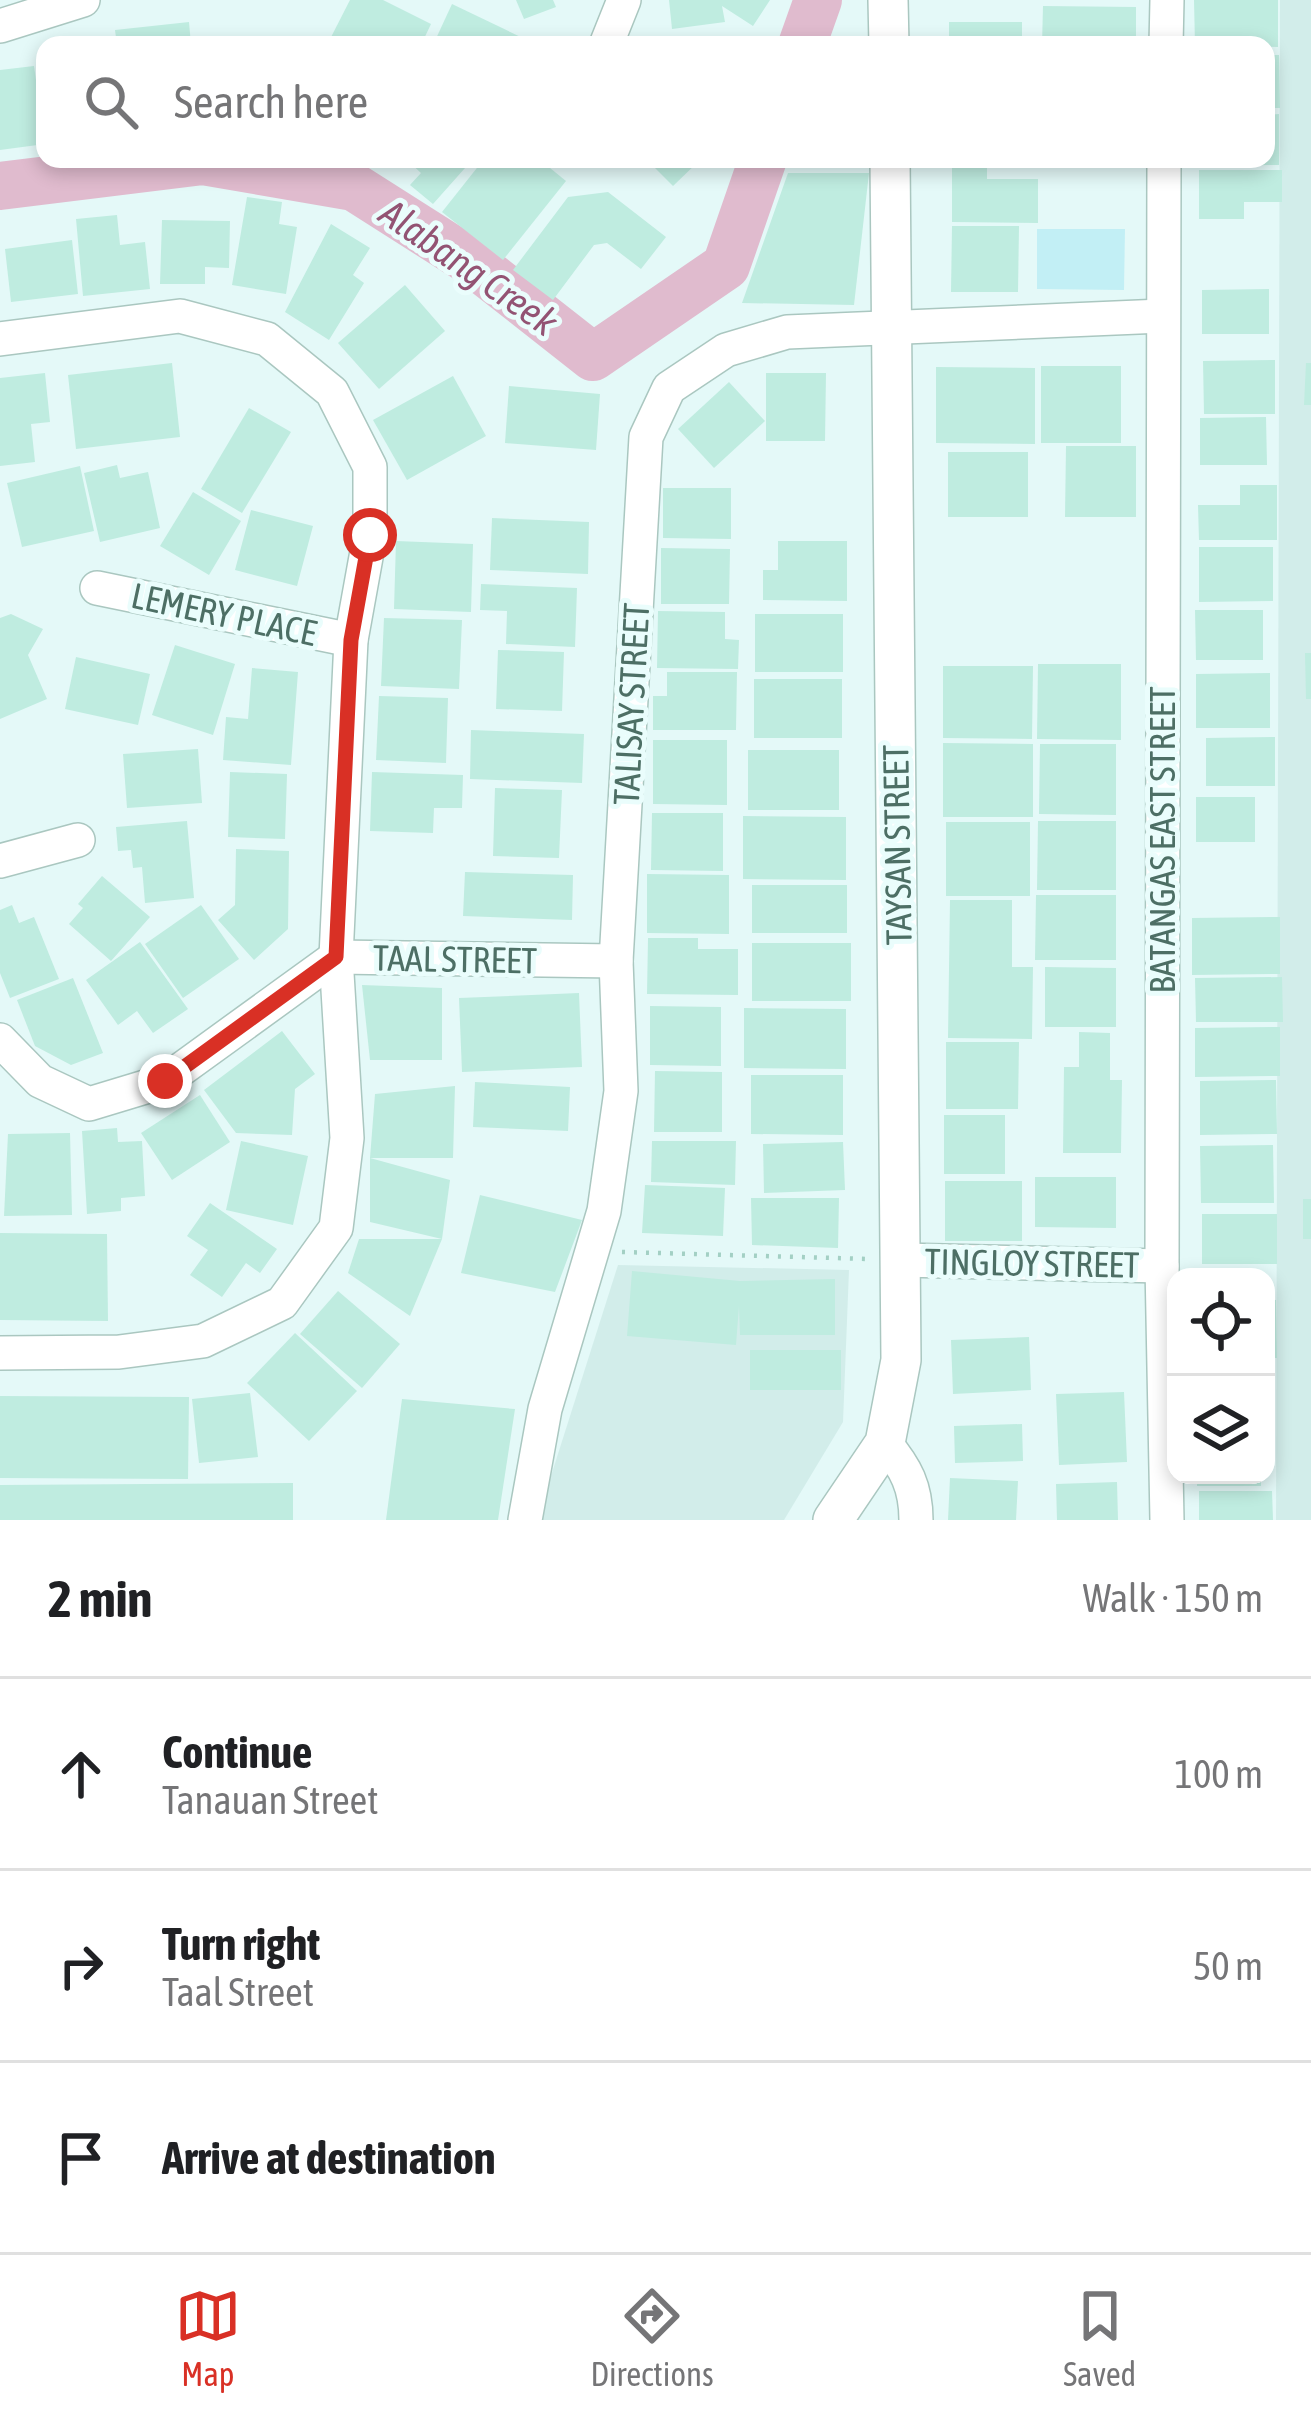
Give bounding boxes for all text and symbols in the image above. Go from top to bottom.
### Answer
search box [36,36,1275,168]
icon: search [78,69,144,135]
text: Search here [174,76,368,128]
water label: Alabang Creek [371,189,567,345]
route start [343,508,397,562]
street label: LEMERY PLACE [128,574,320,654]
street label: TALISAY STREET [605,602,657,806]
street label: BATANGAS EAST STREET [1141,686,1183,994]
street label: TAYSAN STREET [874,744,920,946]
street label: TAAL STREET [373,937,537,981]
route end [138,1054,192,1108]
street label: TINGLOY STREET [924,1240,1140,1286]
map controls [1167,1268,1275,1484]
button: locate [1167,1268,1275,1376]
button: layers [1167,1376,1275,1484]
text: 2 min [48,1569,152,1628]
text: Walk · 150 m [1083,1576,1263,1620]
text: Continue [162,1726,313,1778]
icon: ahead [48,1741,114,1807]
text: 100 m [1175,1752,1263,1796]
text: Tanauan Street [162,1778,378,1822]
text: Turn right [162,1918,320,1970]
icon: right [48,1933,114,1999]
text: 50 m [1193,1944,1263,1988]
text: Taal Street [162,1970,314,2014]
icon: arrive [48,2125,114,2191]
text: Arrive at destination [162,2132,496,2184]
tab: Map [175,2283,241,2393]
tab: Directions [590,2283,714,2393]
tab: Saved [1063,2283,1136,2393]

